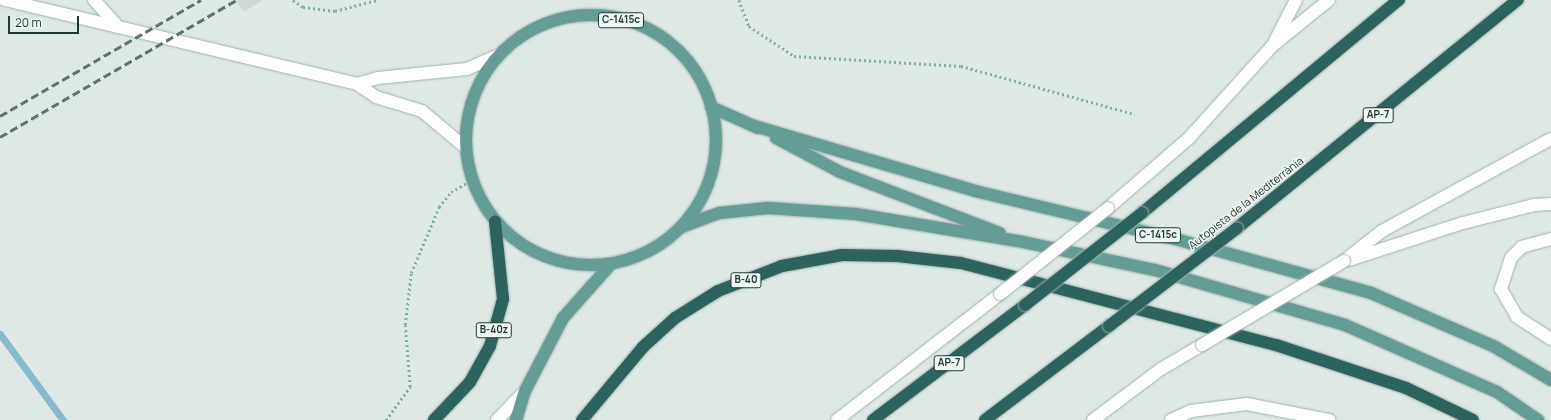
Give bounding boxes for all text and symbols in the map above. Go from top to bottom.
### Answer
scale bar [10,8,81,34]
road number: C-1415c [597,12,645,28]
text: 20 m [15,14,42,31]
road number: AP-7 [1362,107,1394,123]
street label: Autopista de la Mediterrània [1186,154,1306,252]
road number: C-1415c [1134,227,1182,243]
road number: B-40 [730,272,762,288]
road number: B-40z [475,322,513,338]
road number: AP-7 [933,355,965,371]

